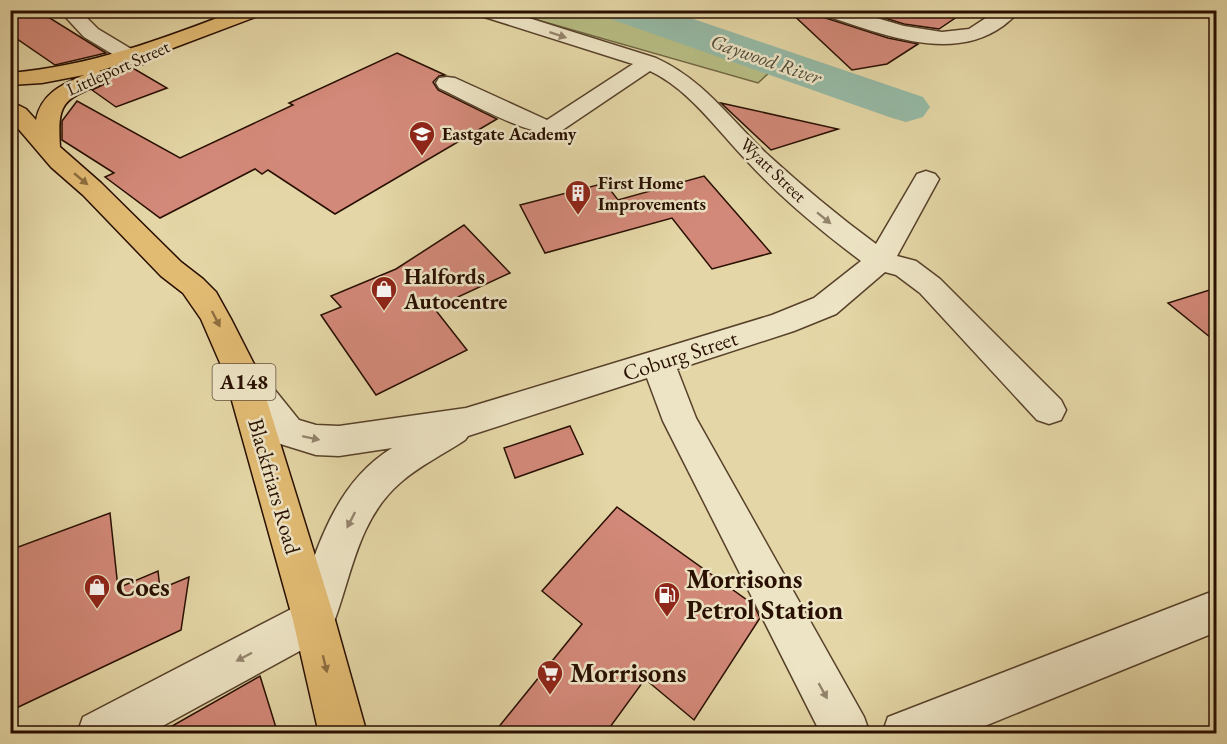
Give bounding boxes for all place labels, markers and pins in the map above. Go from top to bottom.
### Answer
school or university icon: Eastgate Academy [407,119,437,157]
place label: Eastgate Academy [442,122,577,145]
place label: First Home Improvements [598,171,706,215]
building icon: First Home Improvements [563,178,593,216]
place label: Halfords Autocentre [403,262,508,316]
shop icon: Halfords Autocentre [369,274,399,312]
place label: Morrisons Petrol Station [686,561,843,627]
place label: Coes [116,569,170,604]
shop icon: Coes [82,572,112,610]
fuel station icon: Morrisons Petrol Station [652,580,682,618]
place label: Morrisons [570,655,686,690]
supermarket icon: Morrisons [535,658,565,696]

